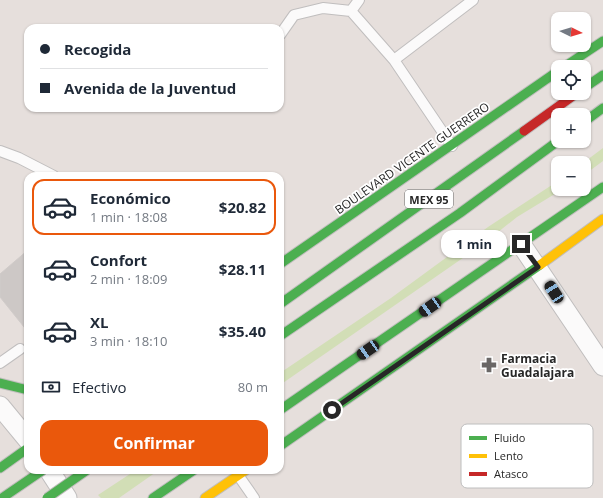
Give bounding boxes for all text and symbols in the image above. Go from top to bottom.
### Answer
north arrow [551,12,591,52]
map controls [551,12,591,196]
text: Recogida [64,39,131,59]
button: locate [551,60,591,100]
text: Avenida de la Juventud [64,78,236,98]
street label: BOULEVARD VICENTE GUERRERO [331,98,493,218]
button: + [551,108,591,148]
button: − [551,156,591,196]
text: Económico [90,188,171,208]
icon: car [42,189,78,225]
road number: MEX 95 [405,190,453,208]
text: $20.82 [219,197,266,217]
text: 1 min · 18:08 [90,208,167,226]
callout: 1 min [441,230,507,258]
text: 1 min [456,235,492,253]
route end [512,235,530,253]
text: Confort [90,250,147,270]
icon: car [42,251,78,287]
text: $28.11 [219,259,266,279]
text: 2 min · 18:09 [90,270,167,288]
car [542,279,566,305]
car [417,295,443,319]
text: XL [90,312,108,332]
icon: car [42,313,78,349]
text: $35.40 [219,321,266,341]
text: 3 min · 18:10 [90,332,167,350]
car [355,338,381,362]
place label: Farmacia Guadalajara [501,350,574,381]
pharmacy icon: Farmacia Guadalajara [480,356,498,374]
icon: cash [40,376,62,398]
text: Efectivo [72,377,127,397]
text: 80 m [238,378,268,396]
route start [323,401,341,419]
button: Confirmar [40,420,268,466]
legend [461,424,593,488]
text: Fluido [494,430,526,445]
text: Lento [494,448,524,463]
text: Atasco [494,466,529,481]

